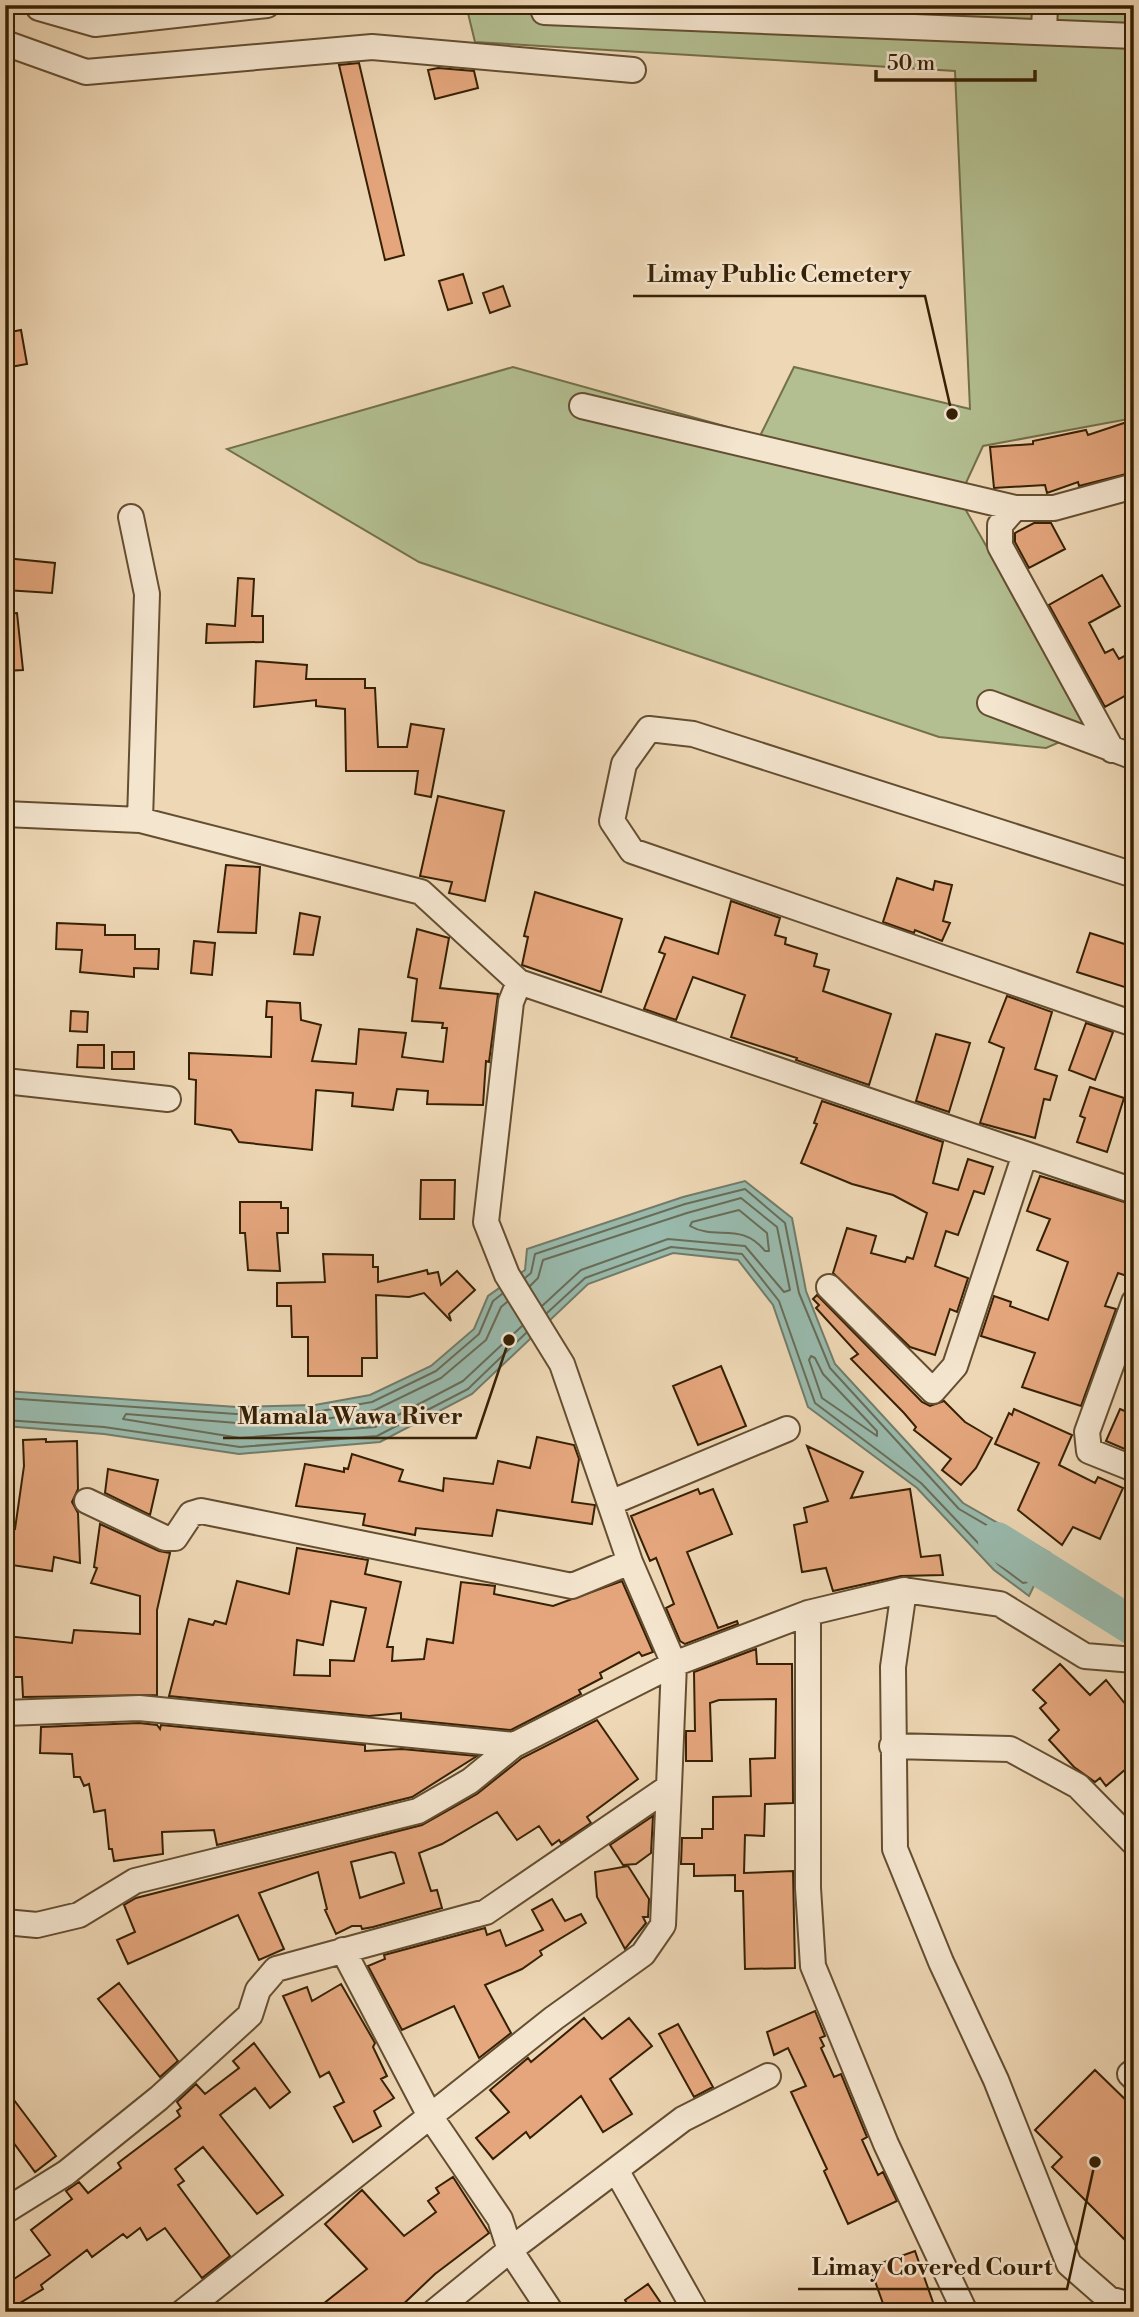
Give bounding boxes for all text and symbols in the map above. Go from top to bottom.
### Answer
scale bar [876,38,1036,82]
text: 50 m [887,51,935,77]
callout: Limay Public Cemetery [633,251,925,296]
text: Limay Public Cemetery [647,260,912,290]
callout: Mamala Wawa River [223,1393,476,1438]
text: Mamala Wawa River [237,1402,463,1432]
callout: Limay Covered Court [798,2244,1067,2289]
text: Limay Covered Court [812,2253,1053,2283]

